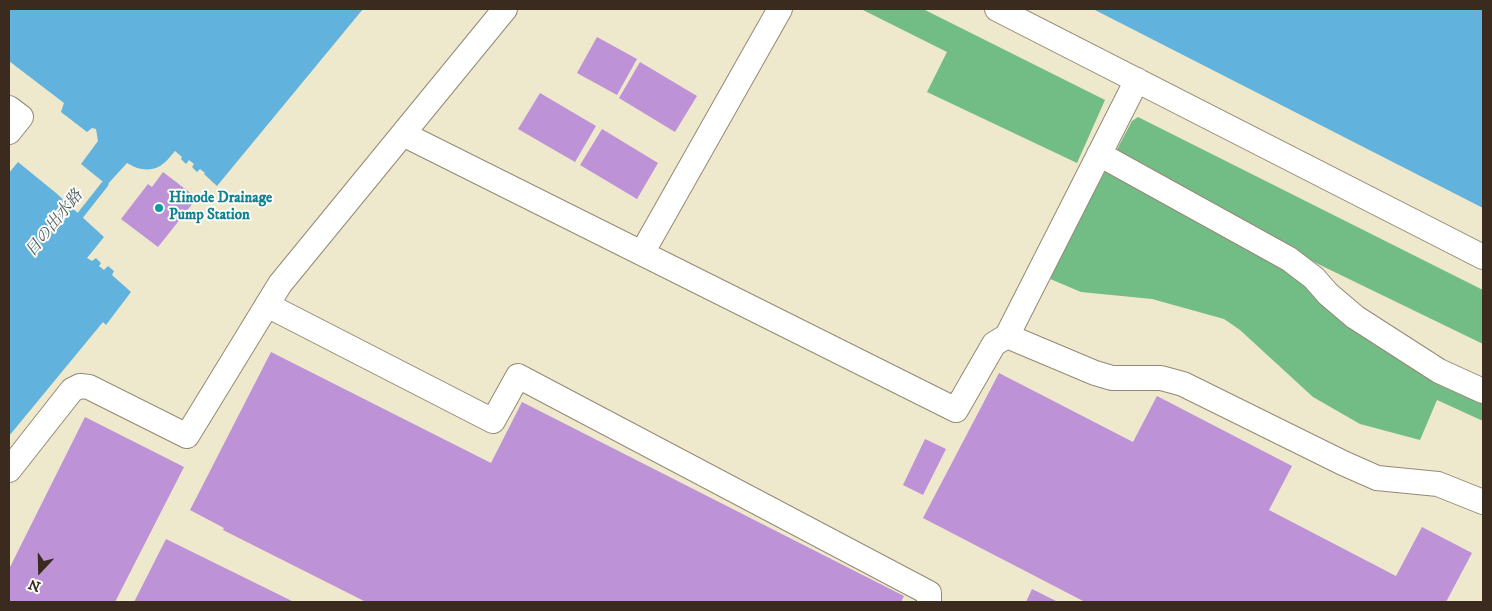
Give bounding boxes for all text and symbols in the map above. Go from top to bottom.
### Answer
water label: 日の出水路 [22,187,88,261]
place label: Hinode Drainage Pump Station [169,190,272,225]
marker: Hinode Drainage Pump Station [153,202,165,214]
north arrow [15,546,65,596]
text: N [26,575,43,595]

